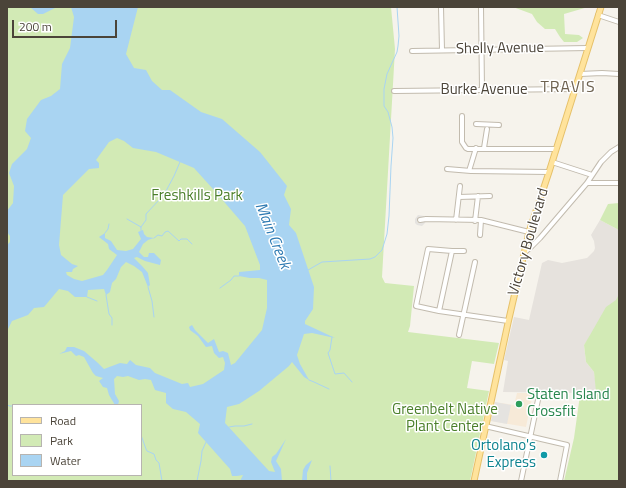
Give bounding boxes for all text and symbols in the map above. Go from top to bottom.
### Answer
scale bar [14,12,119,38]
text: 200 m [19,17,52,36]
street label: Shelly Avenue [456,39,544,59]
district label: TRAVIS [540,78,596,98]
street label: Burke Avenue [440,81,528,99]
street label: Victory Boulevard [505,186,553,298]
park label: Freshkills Park [151,187,243,205]
water label: Main Creek [250,200,294,272]
place label: Staten Island Crossfit [527,386,610,421]
marker: Staten Island Crossfit [514,399,524,409]
park label: Greenbelt Native Plant Center [392,401,498,436]
legend [12,404,142,476]
text: Road [50,411,76,430]
text: Park [50,431,73,450]
place label: Ortolano's Express [471,437,536,472]
marker: Ortolano's Express [539,450,549,460]
text: Water [50,451,81,470]

